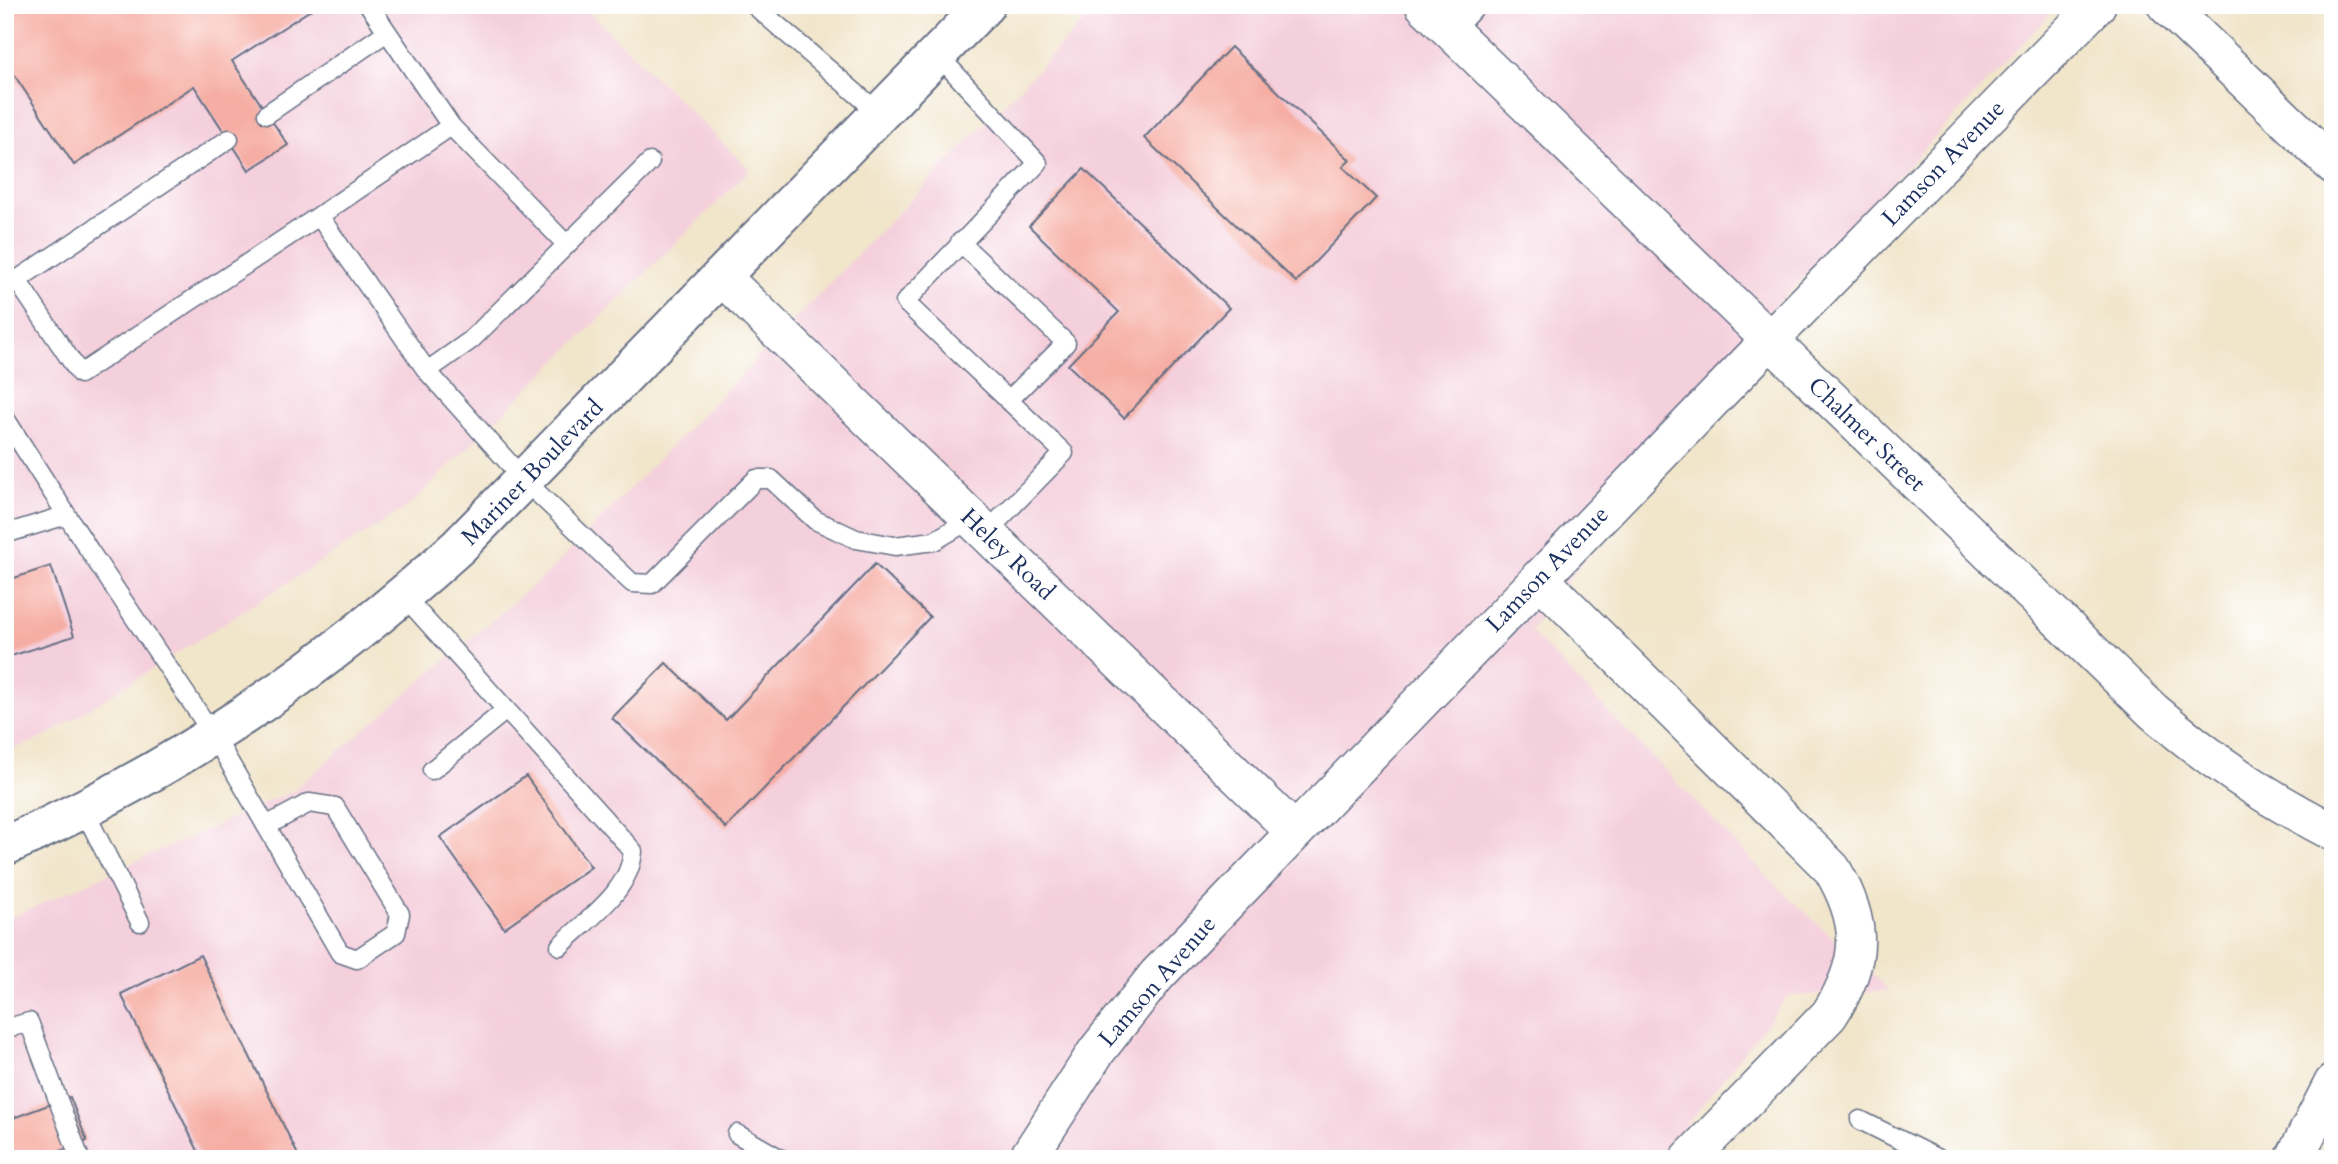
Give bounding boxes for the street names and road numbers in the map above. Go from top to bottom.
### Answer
street label: Lamson Avenue [1874,93,2012,234]
street label: Chalmer Street [1800,370,1933,499]
street label: Mariner Boulevard [454,392,611,553]
street label: Lamson Avenue [1478,499,1616,640]
street label: Heley Road [953,501,1062,608]
street label: Lamson Avenue [1091,909,1224,1054]

